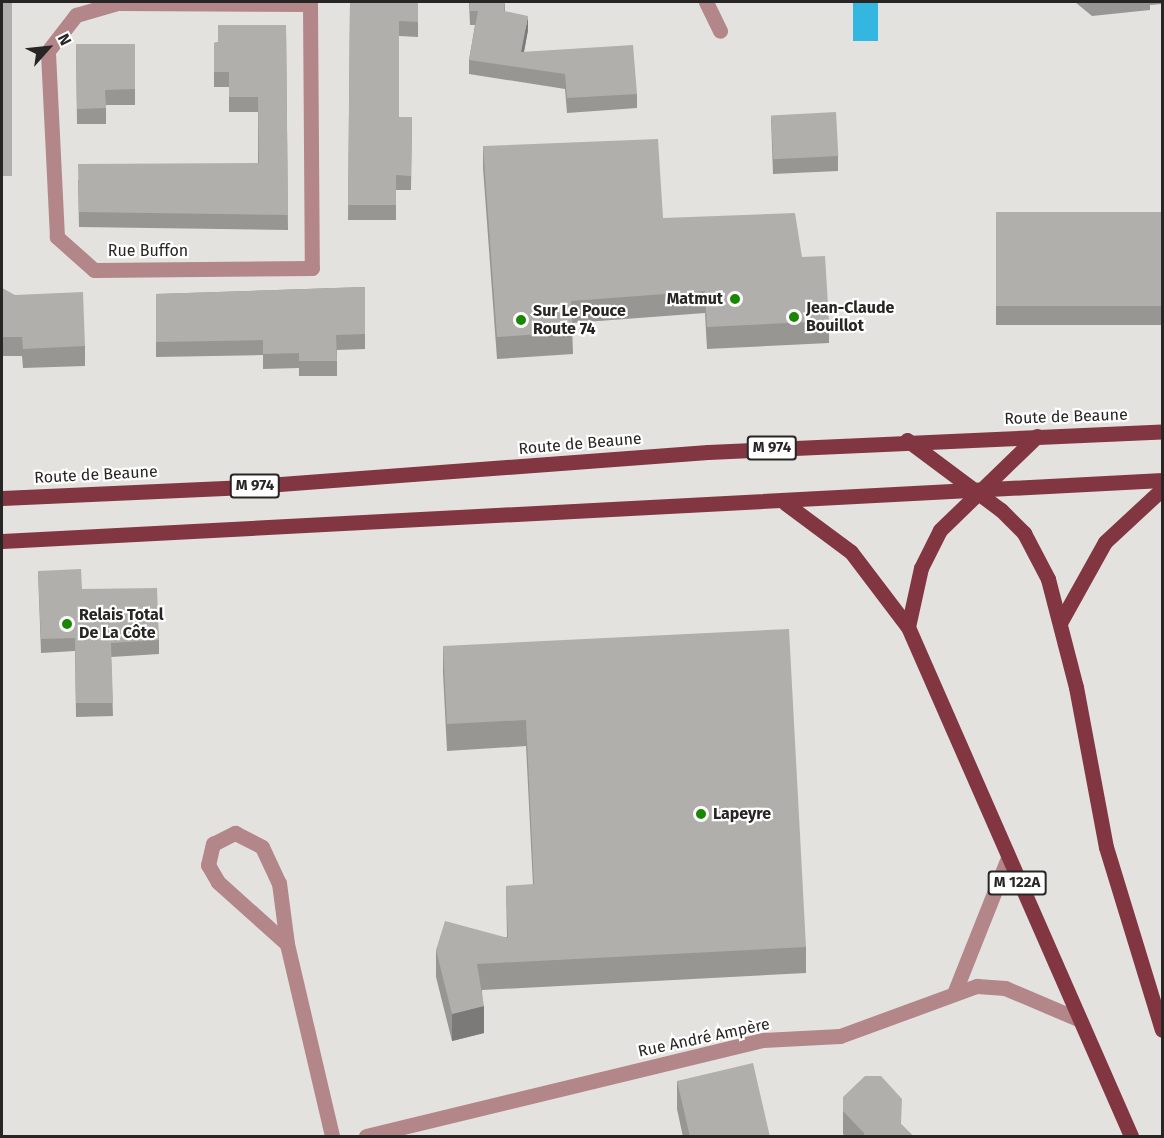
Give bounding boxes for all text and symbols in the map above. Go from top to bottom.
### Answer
north arrow [18,18,78,78]
text: N [54,31,75,49]
street label: Rue Buffon [108,241,188,261]
place label: Matmut [667,289,723,309]
marker: Matmut [728,292,742,306]
place label: Jean-Claude Bouillot [806,298,894,336]
place label: Sur Le Pouce Route 74 [533,301,626,339]
marker: Jean-Claude Bouillot [787,310,801,324]
marker: Sur Le Pouce Route 74 [514,313,528,327]
street label: Route de Beaune [1004,405,1128,429]
street label: Route de Beaune [518,429,642,459]
road number: M 974 [746,436,798,460]
street label: Route de Beaune [34,462,158,488]
road number: M 974 [230,474,280,498]
place label: Relais Total De La Côte [79,605,163,643]
marker: Relais Total De La Côte [60,617,74,631]
place label: Lapeyre [713,804,771,824]
marker: Lapeyre [694,807,708,821]
road number: M 122A [987,871,1047,895]
street label: Rue André Ampère [636,1015,772,1061]

